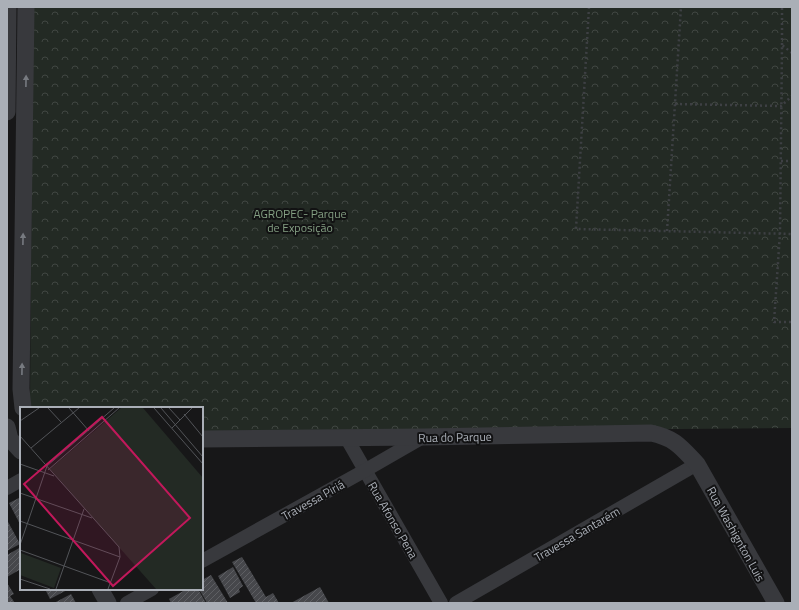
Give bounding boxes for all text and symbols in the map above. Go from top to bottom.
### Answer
one-way arrow [22,75,29,87]
park label: AGROPEC- Parque de Exposição [253,204,347,237]
one-way arrow [20,232,26,245]
one-way arrow [18,363,25,375]
inset map [20,407,203,590]
street label: Rua do Parque [418,427,492,447]
street label: Travessa Piriá [278,475,348,525]
street label: Rua Afonso Pena [363,478,423,562]
street label: Rua Washignton Luis [702,483,770,585]
street label: Travessa Santarém [531,502,623,566]

